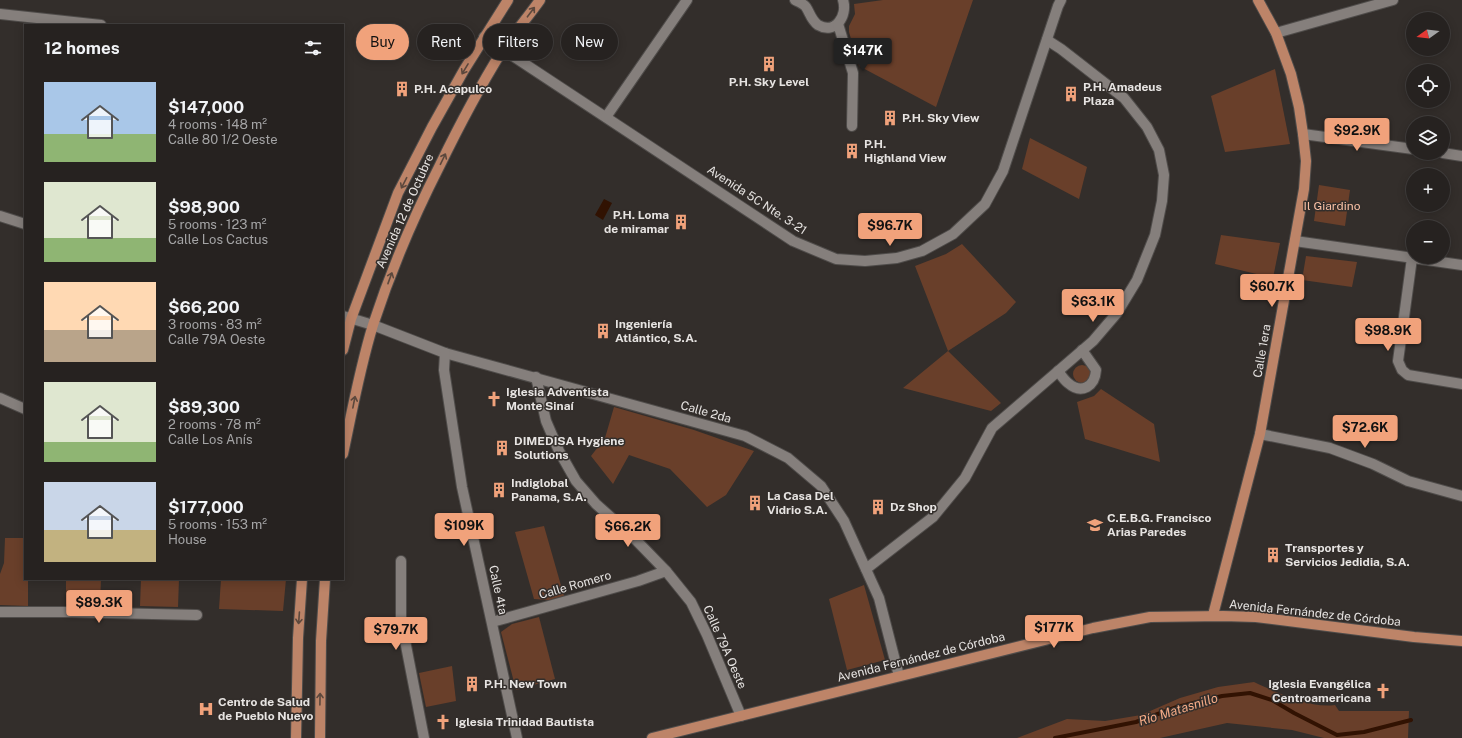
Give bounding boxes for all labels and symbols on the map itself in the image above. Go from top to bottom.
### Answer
one-way arrow [527,7,536,18]
north arrow [1406,12,1450,56]
pin: $147K [835,38,891,72]
building icon: P.H. Sky Level [760,55,778,73]
one-way arrow [461,63,469,74]
place label: P.H. Sky Level [729,75,809,89]
building icon: P.H. Acapulco [393,80,411,98]
place label: P.H. Amadeus Plaza [1083,80,1162,108]
place label: P.H. Acapulco [414,82,492,96]
building icon: P.H. Amadeus Plaza [1062,85,1080,103]
building icon: P.H. Sky View [881,109,899,127]
place label: P.H. Sky View [902,111,980,125]
pin: $92.9K [1324,118,1390,152]
place label: P.H. Highland View [864,137,947,165]
building icon: P.H. Highland View [843,142,861,160]
street label: Avenida 12 de Octubre [373,151,437,270]
one-way arrow [440,153,447,165]
street label: Avenida 5C Nte. 3-21 [705,163,809,237]
one-way arrow [399,177,407,189]
park label: Il Giardino [1304,199,1361,213]
place label: P.H. Loma de miramar [604,208,669,236]
building icon: P.H. Loma de miramar [672,213,690,231]
pin: $96.7K [857,213,923,247]
one-way arrow [387,271,394,284]
pin: $60.7K [1239,274,1305,308]
pin: $63.1K [1060,289,1126,323]
place label: Ingeniería Atlántico, S.A. [615,317,697,345]
pin: $98.9K [1355,318,1421,352]
building icon: Ingeniería Atlántico, S.A. [594,322,612,340]
street label: Calle 1era [1250,323,1274,379]
place label: Iglesia Adventista Monte Sinaí [506,385,609,413]
church icon: Iglesia Adventista Monte Sinaí [485,390,503,408]
one-way arrow [350,396,358,409]
street label: Calle 2da [679,398,733,426]
pin: $72.6K [1332,415,1398,449]
place label: DIMEDISA Hygiene Solutions [514,434,624,462]
building icon: DIMEDISA Hygiene Solutions [493,439,511,457]
place label: Indiglobal Panama, S.A. [511,476,587,504]
building icon: Indiglobal Panama, S.A. [490,481,508,499]
place label: La Casa Del Vidrio S.A. [767,489,834,517]
building icon: La Casa Del Vidrio S.A. [746,494,764,512]
building icon: Dz Shop [869,498,887,516]
place label: Dz Shop [890,500,937,514]
place label: C.E.B.G. Francisco Arias Paredes [1107,511,1212,539]
pin: $109K [436,513,492,547]
pin: $66.2K [595,514,661,548]
school or university icon: C.E.B.G. Francisco Arias Paredes [1086,516,1104,534]
place label: Transportes y Servicios Jedidia, S.A. [1285,541,1410,569]
building icon: Transportes y Servicios Jedidia, S.A. [1264,546,1282,564]
street label: Calle 4ta [486,564,510,616]
street label: Calle Romero [537,568,613,602]
pin: $89.3K [66,590,132,624]
street label: Avenida Fernández de Córdoba [1229,597,1401,629]
street label: Calle 79A Oeste [700,603,750,691]
one-way arrow [295,611,303,624]
pin: $177K [1026,615,1082,649]
pin: $79.7K [363,617,429,651]
street label: Avenida Fernández de Córdoba [836,629,1006,685]
building icon: P.H. New Town [463,675,481,693]
place label: P.H. New Town [484,677,567,691]
place label: Iglesia Evangélica Centroamericana [1268,677,1371,705]
church icon: Iglesia Evangélica Centroamericana [1374,682,1392,700]
water label: Río Matasnillo [1137,690,1220,729]
one-way arrow [316,693,324,706]
place label: Centro de Salud de Pueblo Nuevo [218,695,314,723]
hospital icon: Centro de Salud de Pueblo Nuevo [197,700,215,718]
church icon: Iglesia Trinidad Bautista [434,713,452,731]
place label: Iglesia Trinidad Bautista [455,715,594,729]

